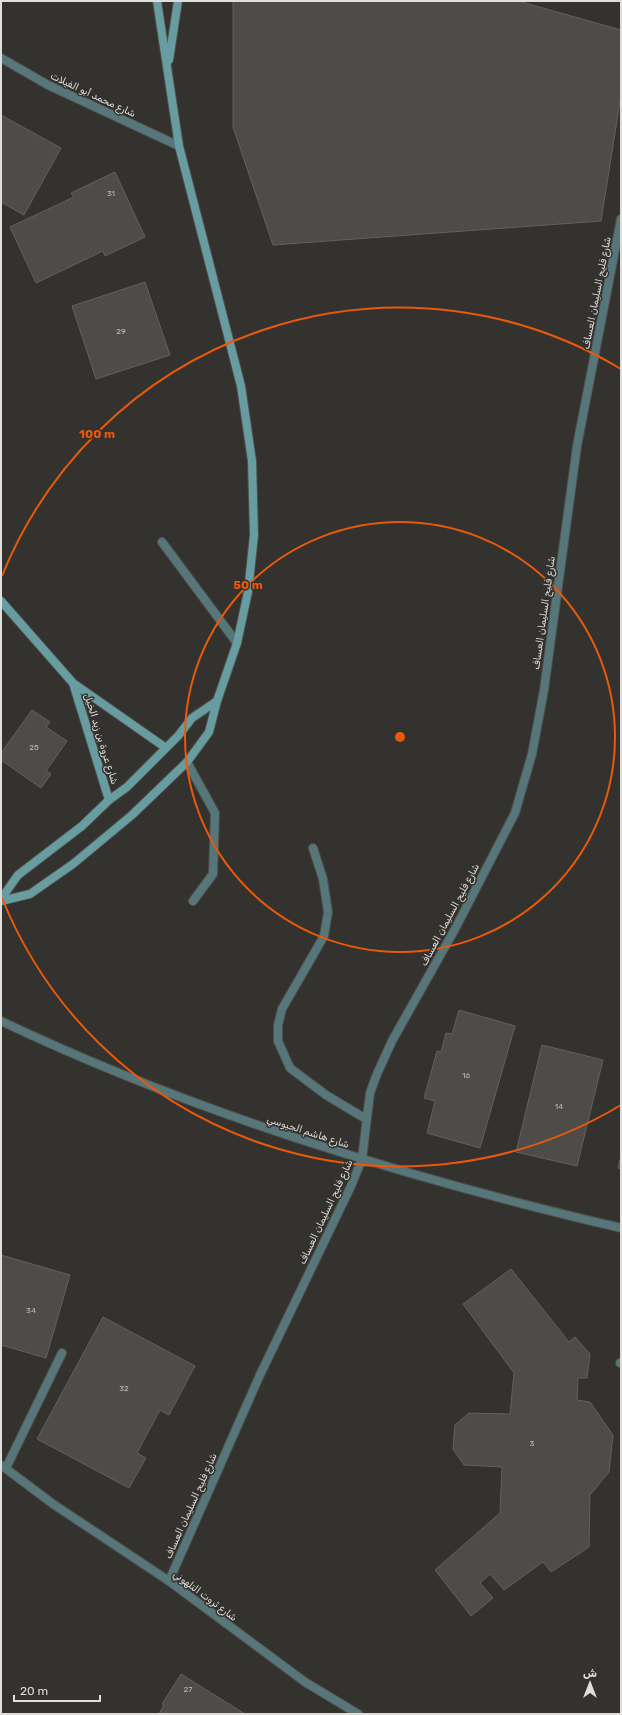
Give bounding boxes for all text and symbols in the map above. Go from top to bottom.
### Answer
street label: شارع محمد أبو الفيلات [48,70,138,121]
house number: 31 [107,189,115,198]
street label: شارع فليح السليمان العساف [580,236,615,350]
house number: 29 [116,327,126,336]
text: 100 m [79,427,115,441]
street label: شارع فليح السليمان العساف [530,556,559,671]
text: 50 m [233,578,263,592]
street label: شارع عروة بن زيد الخيل [81,692,121,786]
centre of rings [393,730,407,744]
house number: 25 [29,743,39,752]
street label: شارع فليح السليمان العساف [418,862,483,969]
house number: 16 [462,1071,470,1080]
house number: 14 [555,1102,563,1111]
street label: شارع هاشم الجيوسي [265,1113,351,1153]
street label: شارع فليح السليمان العساف [296,1158,356,1267]
house number: 34 [26,1306,36,1315]
house number: 32 [119,1384,129,1393]
house number: 3 [530,1439,535,1448]
street label: شارع فليح السليمان العساف [162,1451,221,1561]
street label: شارع ثروت التلهوني [169,1568,239,1626]
north arrow [570,1663,610,1703]
text: ش [583,1667,597,1680]
scale bar [14,1677,100,1703]
text: 20 m [20,1684,48,1698]
house number: 27 [184,1685,192,1694]

